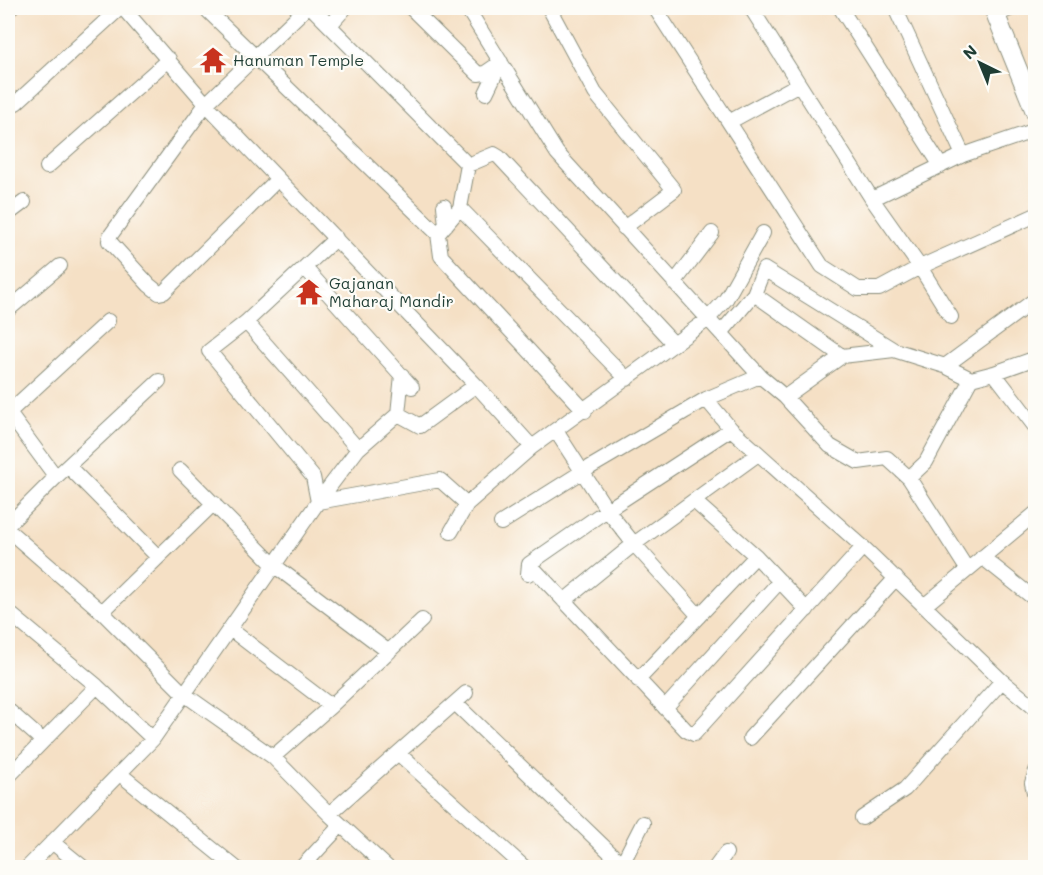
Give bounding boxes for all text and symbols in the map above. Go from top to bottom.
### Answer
north arrow [950,33,1010,93]
text: N [958,40,981,63]
temple icon: Hanuman Temple [198,45,228,75]
place label: Hanuman Temple [233,49,364,70]
place label: Gajanan Maharaj Mandir [329,272,454,311]
temple icon: Gajanan Maharaj Mandir [294,277,324,307]

